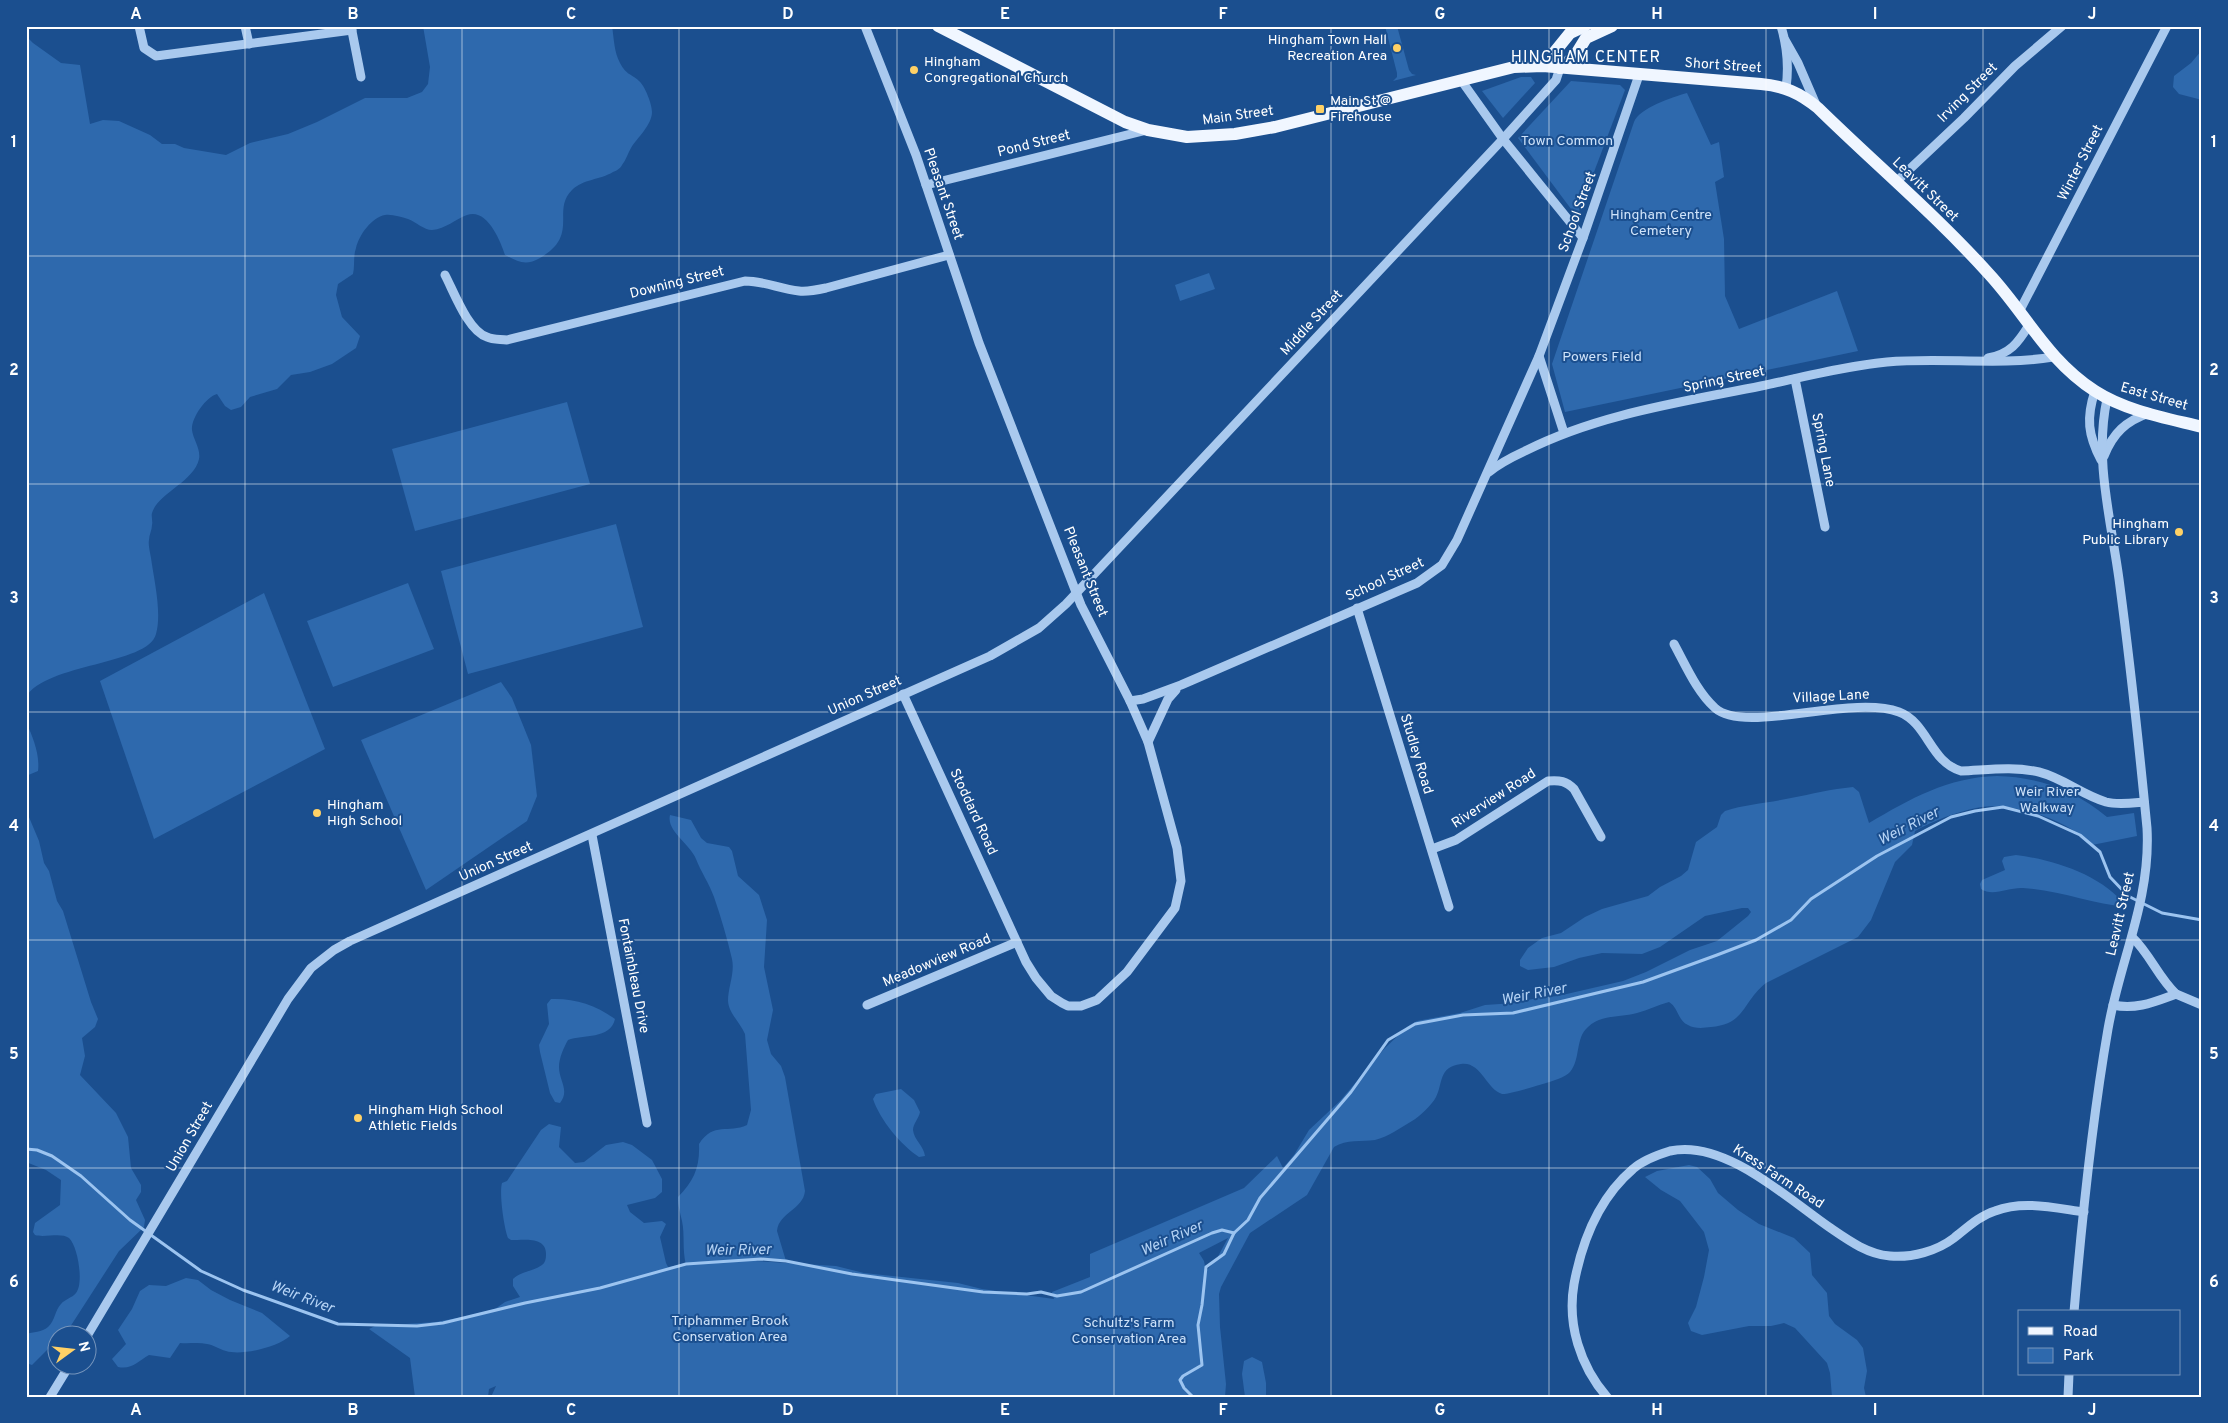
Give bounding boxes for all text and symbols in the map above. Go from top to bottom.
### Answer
text: A [130,5,142,25]
text: B [347,5,359,25]
text: C [566,5,576,25]
text: D [782,5,794,25]
text: E [1000,5,1010,25]
text: F [1218,5,1228,25]
text: G [1435,5,1445,25]
text: H [1651,5,1663,25]
text: I [1873,5,1877,25]
text: J [2088,5,2096,25]
place label: Hingham Town Hall Recreation Area [1268,32,1387,65]
marker: Hingham Town Hall Recreation Area [1391,42,1403,54]
district label: HINGHAM CENTER [1511,48,1661,68]
place label: Hingham Congregational Church [924,54,1068,87]
street label: Short Street [1684,55,1762,77]
street label: Irving Street [1934,59,2002,127]
marker: Hingham Congregational Church [908,64,920,76]
place label: Main St @ Firehouse [1330,93,1392,126]
street label: Main Street [1201,103,1275,129]
marker: Main St @ Firehouse [1314,103,1326,115]
street label: Winter Street [2055,122,2107,204]
street label: Pond Street [996,127,1072,161]
text: 1 [11,133,17,153]
park label: Town Common [1521,133,1613,150]
text: 1 [2211,133,2217,153]
street label: Pleasant Street [919,146,967,242]
street label: Leavitt Street [1888,154,1962,226]
street label: School Street [1556,169,1600,255]
park label: Hingham Centre Cemetery [1610,207,1712,240]
street label: Downing Street [628,263,726,303]
street label: Middle Street [1277,287,1347,359]
park label: Powers Field [1562,349,1642,366]
text: 2 [9,361,19,381]
text: 2 [2209,361,2219,381]
street label: Spring Street [1682,363,1766,397]
street label: East Street [2118,379,2190,415]
street label: Spring Lane [1807,411,1839,489]
place label: Hingham Public Library [2082,516,2169,549]
street label: Pleasant Street [1059,524,1111,620]
marker: Hingham Public Library [2173,526,2185,538]
street label: School Street [1343,554,1427,606]
text: 3 [9,589,19,609]
text: 3 [2209,589,2219,609]
street label: Union Street [826,672,904,720]
street label: Village Lane [1792,686,1870,708]
street label: Studley Road [1396,712,1436,796]
street label: Riverview Road [1449,765,1539,833]
street label: Stoddard Road [946,766,1000,858]
park label: Weir River Walkway [2015,784,2080,817]
place label: Hingham High School [327,797,402,830]
water label: Weir River [1875,803,1944,851]
marker: Hingham High School [311,807,323,819]
text: 4 [9,817,19,837]
text: 4 [2209,817,2219,837]
street label: Union Street [457,838,535,886]
street label: Leavitt Street [2103,870,2139,958]
street label: Fontainbleau Drive [614,917,652,1035]
street label: Meadowview Road [880,931,994,991]
water label: Weir River [1500,979,1570,1011]
text: 5 [9,1045,19,1065]
text: 5 [2209,1045,2219,1065]
street label: Union Street [163,1099,217,1175]
place label: Hingham High School Athletic Fields [368,1102,503,1135]
marker: Hingham High School Athletic Fields [352,1112,364,1124]
street label: Kress Farm Road [1729,1141,1827,1213]
water label: Weir River [1138,1216,1207,1261]
water label: Weir River [705,1241,773,1261]
text: 6 [9,1273,19,1293]
text: 6 [2209,1273,2219,1293]
water label: Weir River [268,1277,338,1319]
legend [2018,1310,2180,1376]
park label: Triphammer Brook Conservation Area [671,1313,789,1346]
park label: Schultz's Farm Conservation Area [1072,1315,1186,1348]
text: Road [2063,1323,2098,1342]
north arrow [48,1326,98,1376]
text: N [74,1340,93,1354]
text: Park [2063,1347,2094,1366]
text: A [130,1401,142,1421]
text: B [347,1401,359,1421]
text: C [566,1401,576,1421]
text: D [782,1401,794,1421]
text: E [1000,1401,1010,1421]
text: F [1218,1401,1228,1421]
text: G [1435,1401,1445,1421]
text: H [1651,1401,1663,1421]
text: I [1873,1401,1877,1421]
text: J [2088,1401,2096,1421]

